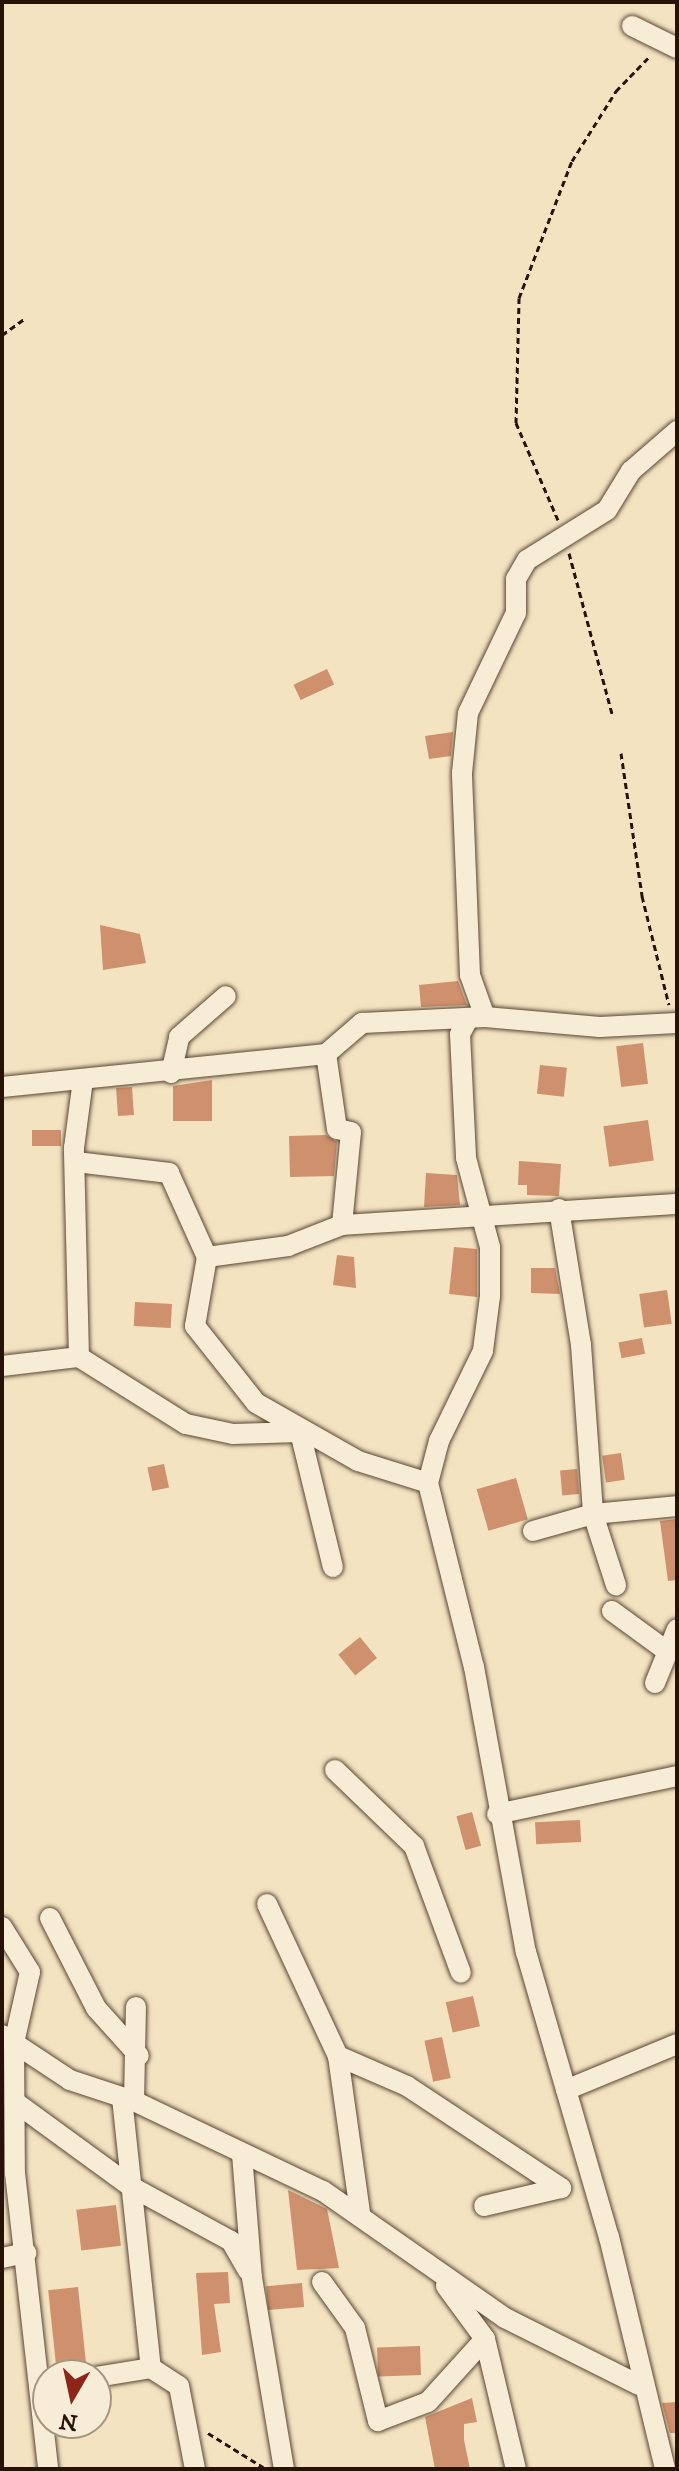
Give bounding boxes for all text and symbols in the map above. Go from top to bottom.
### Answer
north arrow [32,2359,112,2439]
text: N [57,2406,80,2436]

